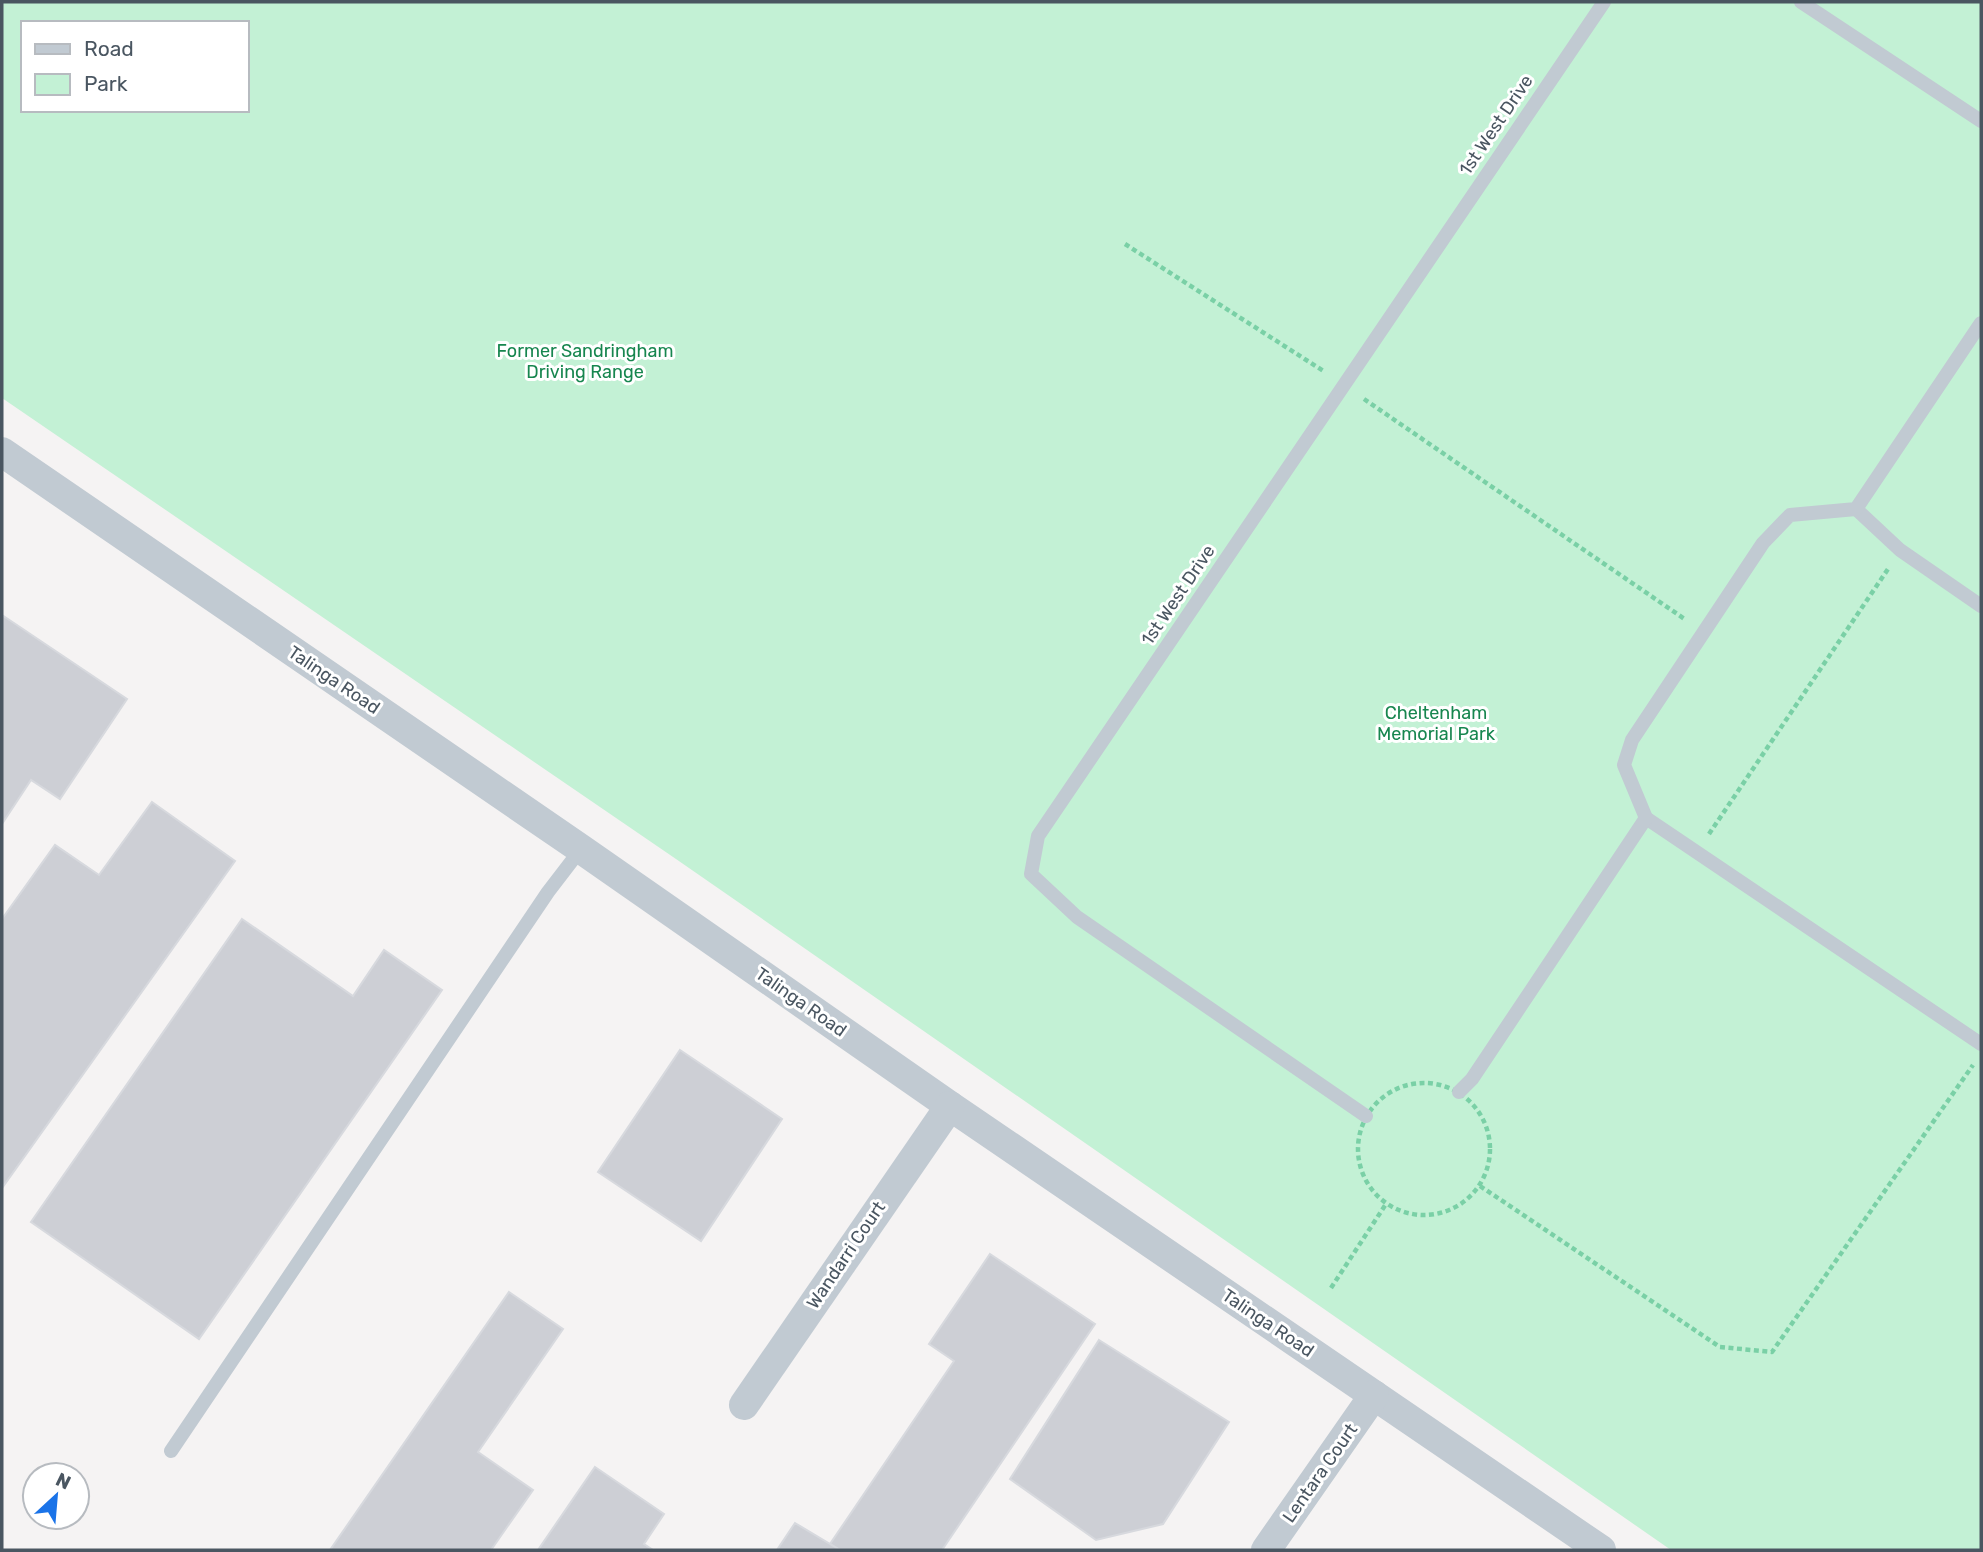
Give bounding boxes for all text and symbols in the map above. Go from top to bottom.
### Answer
legend [21,21,248,112]
text: Road [84,36,134,61]
text: Park [84,71,128,96]
street label: 1st West Drive [1454,71,1538,179]
park label: Former Sandringham Driving Range [497,340,673,383]
street label: 1st West Drive [1136,541,1220,649]
street label: Talinga Road [284,641,384,719]
park label: Cheltenham Memorial Park [1377,702,1496,745]
street label: Talinga Road [751,963,851,1041]
street label: Wandarri Court [802,1197,890,1313]
street label: Talinga Road [1218,1284,1318,1362]
street label: Lentara Court [1278,1419,1362,1527]
north arrow [21,1461,91,1531]
text: N [52,1468,74,1495]

